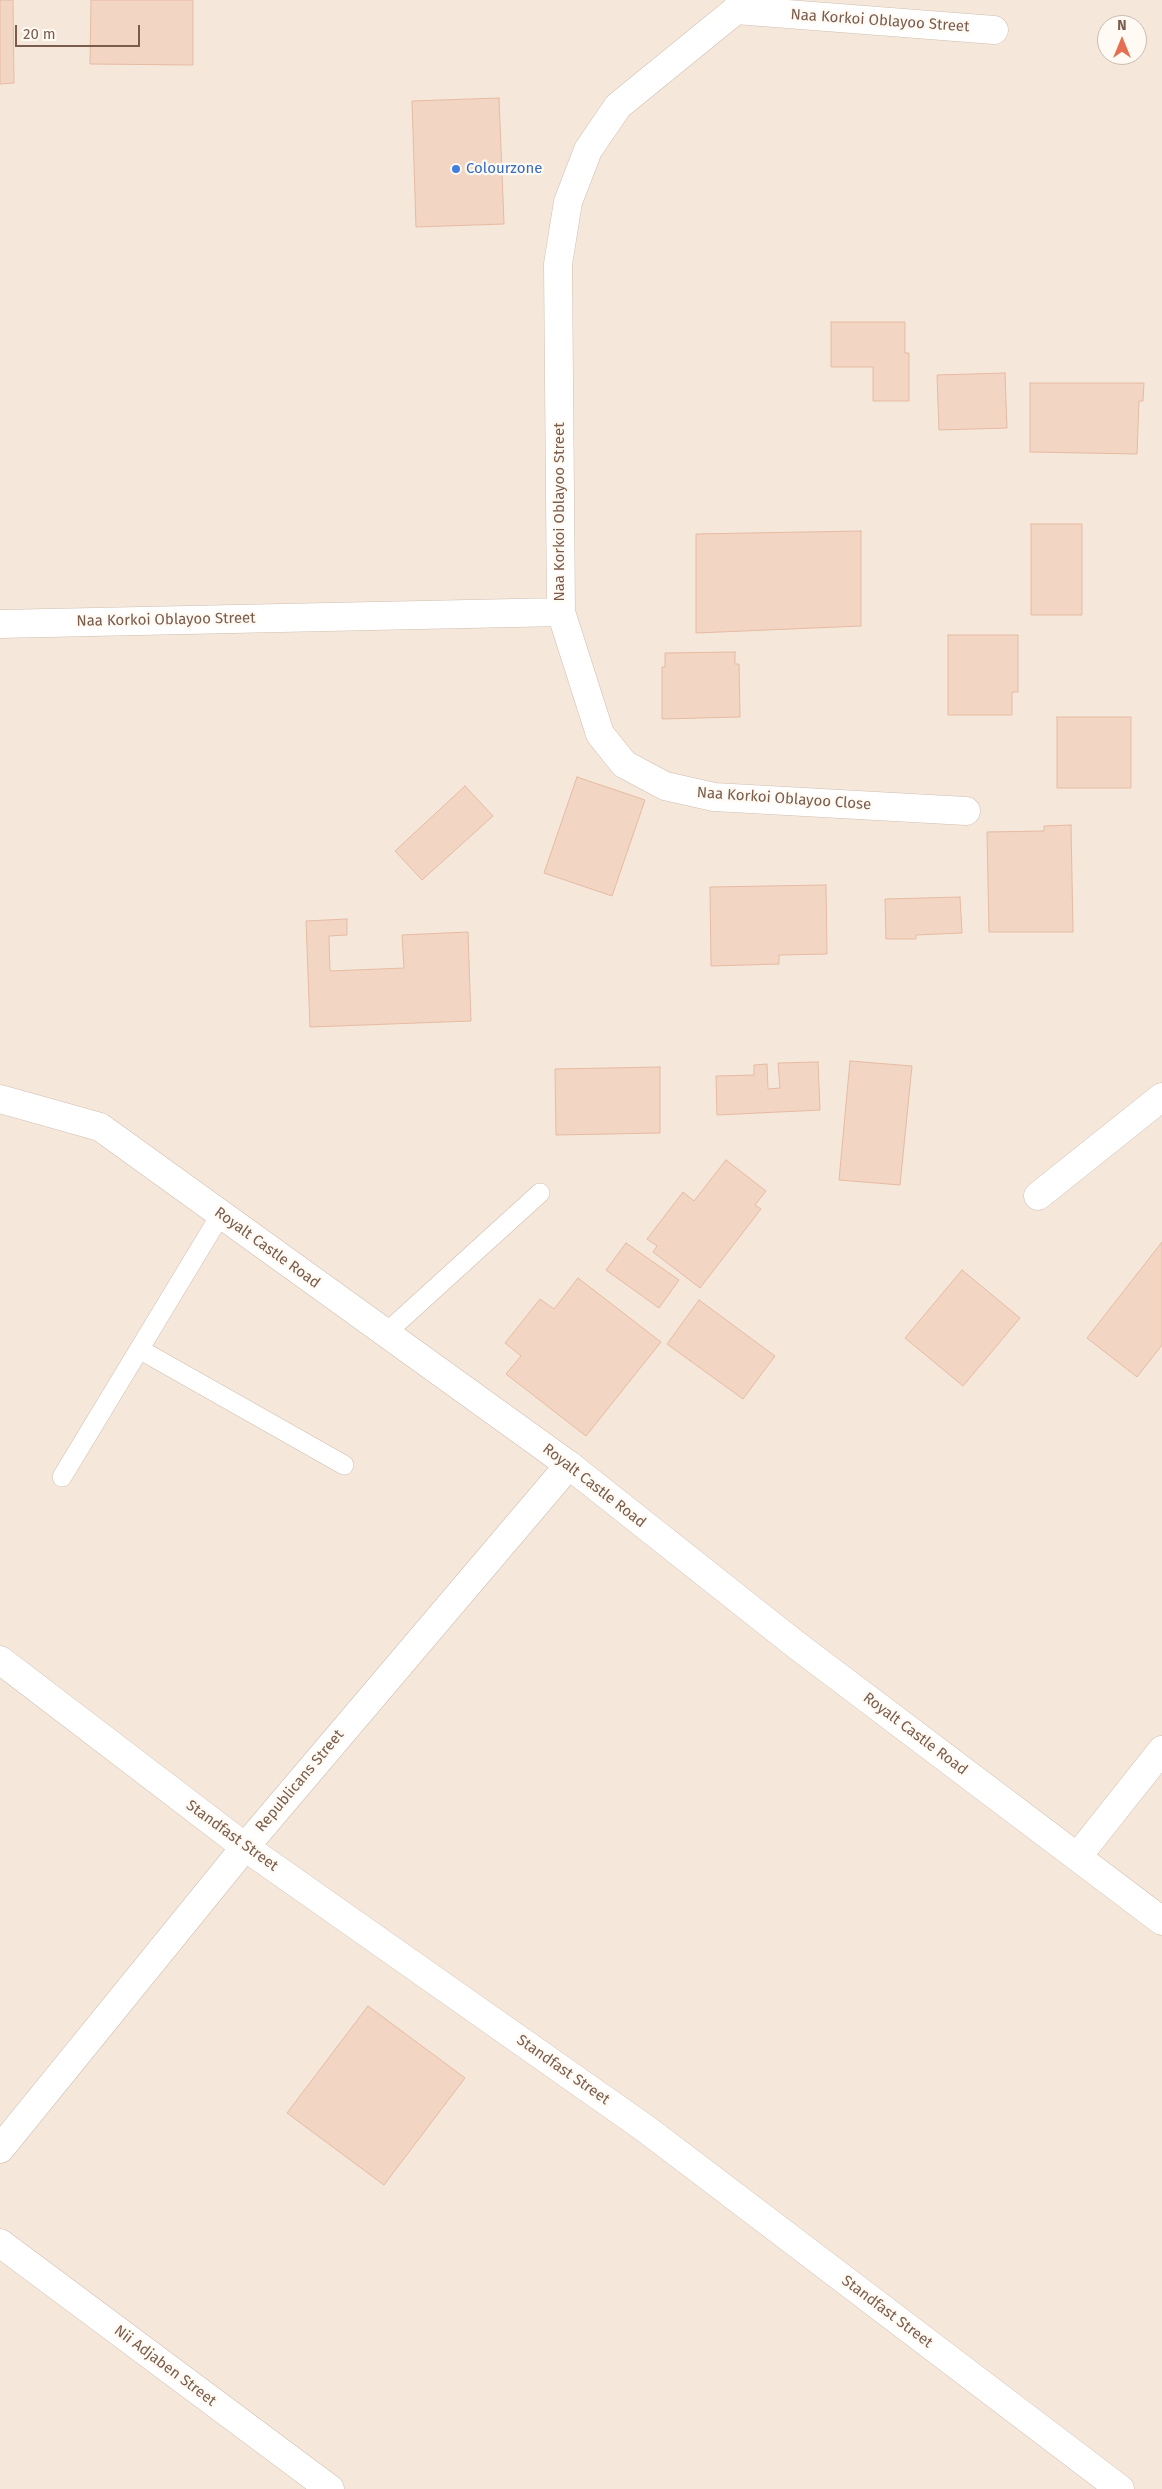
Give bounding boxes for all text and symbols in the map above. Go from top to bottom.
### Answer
street label: Naa Korkoi Oblayoo Street [790,6,970,36]
scale bar [18,15,142,47]
north arrow [1097,15,1147,65]
text: N [1117,17,1127,34]
text: 20 m [23,25,56,43]
place label: Colourzone [466,160,542,178]
marker: Colourzone [450,163,462,175]
street label: Naa Korkoi Oblayoo Street [551,422,569,602]
street label: Naa Korkoi Oblayoo Street [76,609,256,631]
street label: Naa Korkoi Oblayoo Close [696,784,872,814]
street label: Royalt Castle Road [211,1204,323,1292]
street label: Royalt Castle Road [539,1440,649,1532]
street label: Royalt Castle Road [859,1689,971,1779]
street label: Republicans Street [252,1726,348,1836]
street label: Standfast Street [183,1797,281,1875]
street label: Standfast Street [513,2031,613,2109]
street label: Standfast Street [838,2272,936,2352]
street label: Nii Adjaben Street [110,2322,220,2410]

